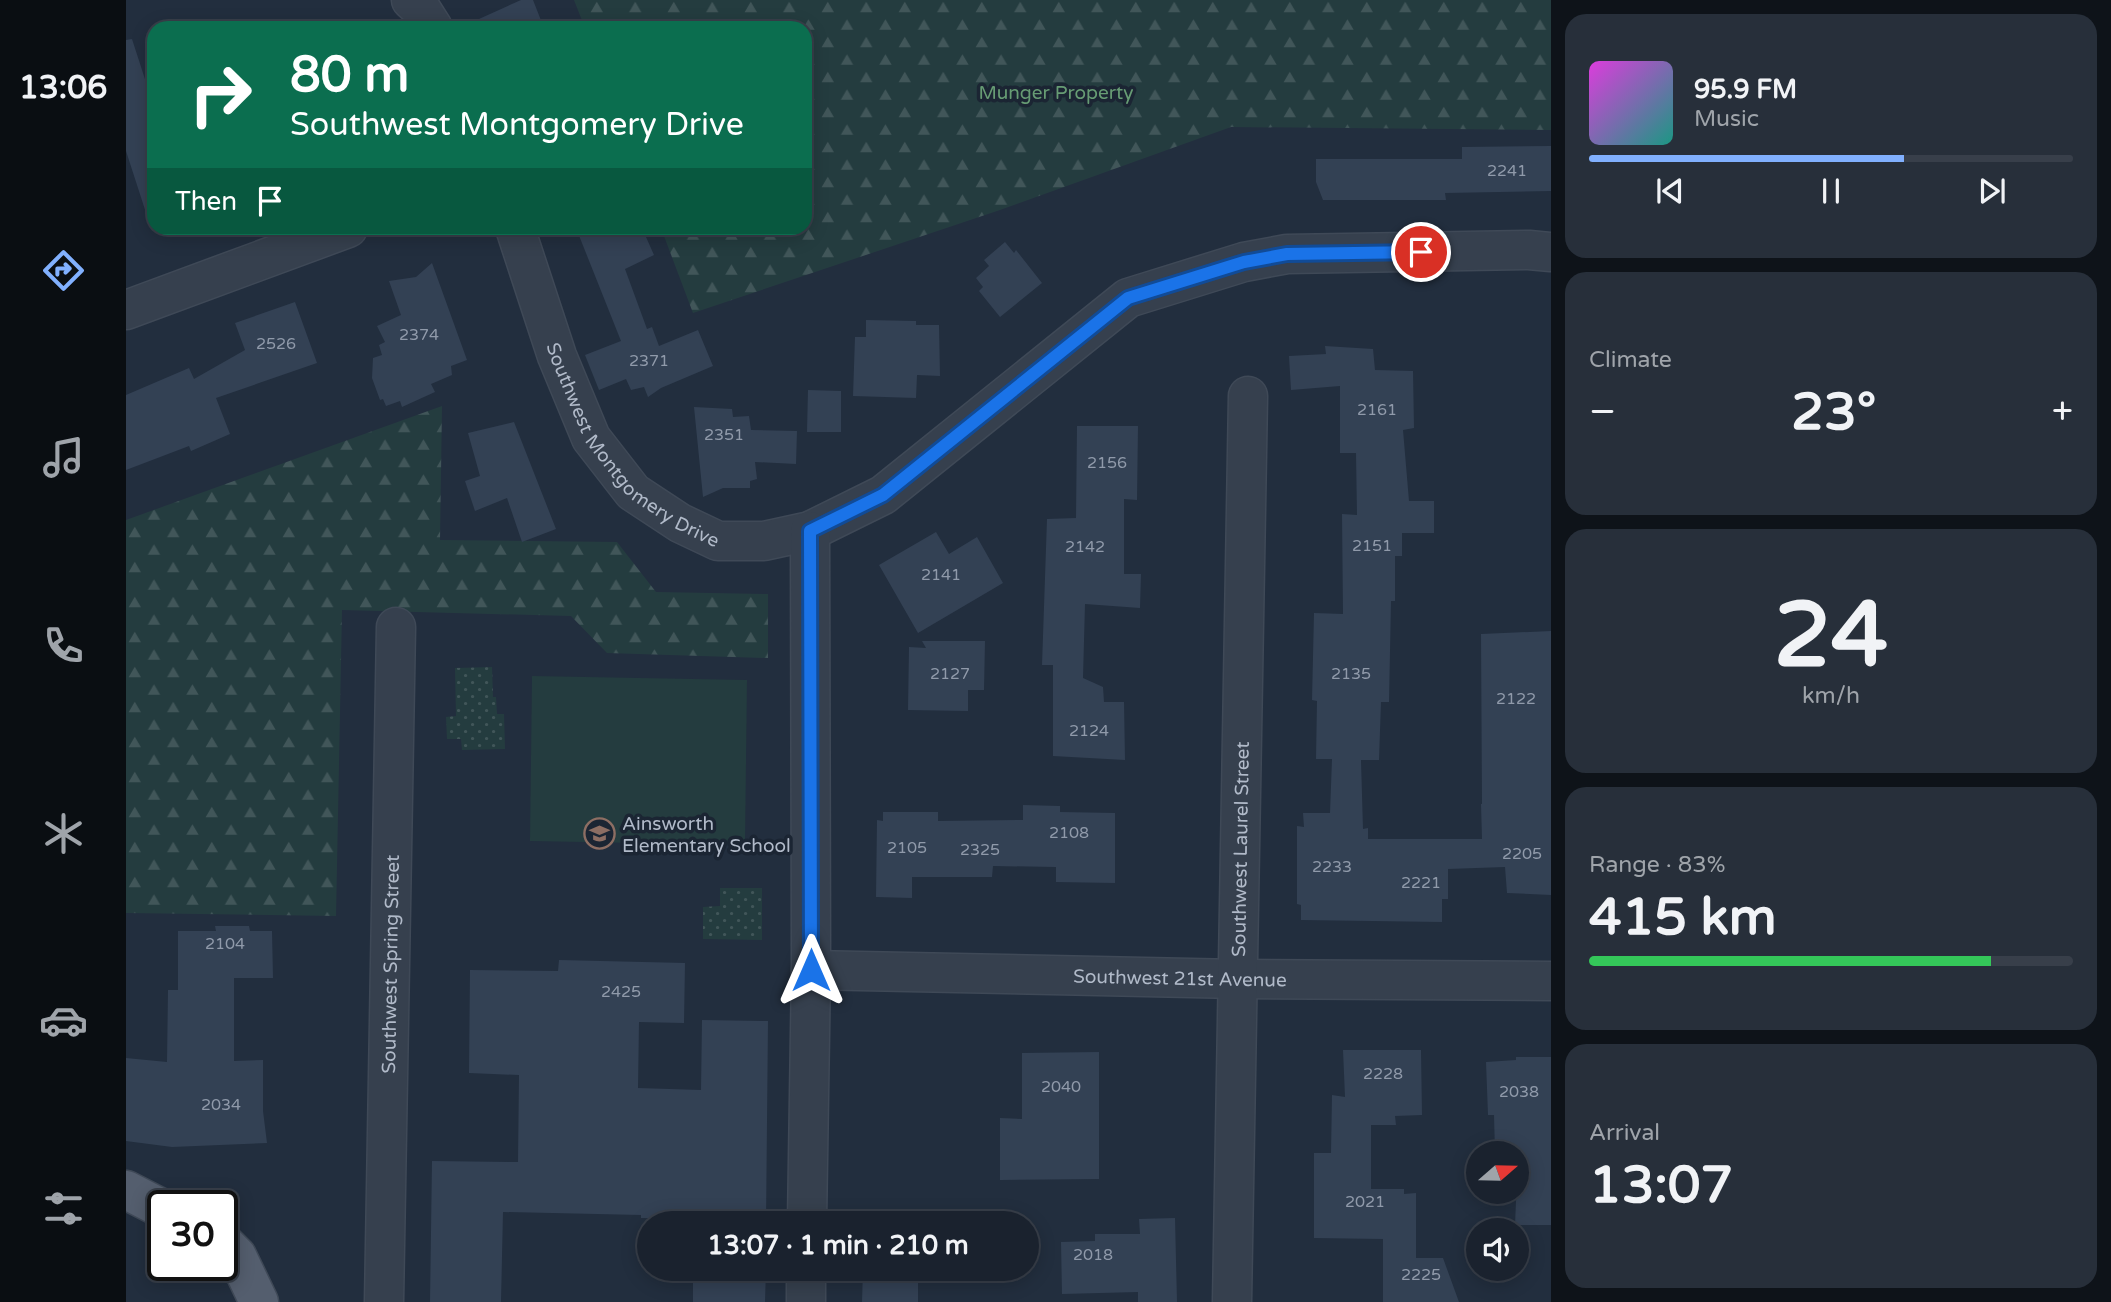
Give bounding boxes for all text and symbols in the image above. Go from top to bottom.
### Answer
text: 80 m [290,46,409,105]
icon: right [175,49,266,140]
text: 13:06 [19,69,107,107]
text: 95.9 FM [1694,74,1797,105]
park label: Munger Property [979,82,1133,104]
text: Music [1694,105,1759,133]
text: Southwest Montgomery Drive [290,106,744,144]
house number: 2241 [1487,161,1527,181]
icon: previous [1651,172,1689,210]
icon: pause [1812,172,1850,210]
icon: next [1973,172,2011,210]
icon: arrive [251,182,289,220]
text: Then [175,186,237,217]
pin [1391,222,1451,282]
icon: arrive [1402,233,1440,271]
icon: directions [39,246,88,295]
house number: 2374 [399,325,439,345]
house number: 2526 [256,334,296,354]
street label: Southwest Montgomery Drive [541,340,723,552]
text: Climate [1589,346,1672,374]
house number: 2371 [629,351,669,371]
text: 23° [1791,381,1876,444]
text: − [1589,389,1616,435]
text: + [2052,389,2073,435]
house number: 2161 [1357,400,1397,420]
house number: 2351 [704,425,744,445]
icon: music [39,433,88,482]
house number: 2156 [1087,453,1127,473]
house number: 2151 [1352,536,1392,556]
house number: 2142 [1065,537,1105,557]
house number: 2141 [921,565,961,585]
text: 24 [1774,581,1888,691]
icon: phone [39,621,88,670]
house number: 2127 [930,664,970,684]
house number: 2135 [1331,664,1371,684]
text: km/h [1802,682,1860,710]
house number: 2122 [1496,689,1536,709]
house number: 2124 [1069,721,1109,741]
street label: Southwest Laurel Street [1228,741,1254,957]
icon: climate [39,809,88,858]
place label: Ainsworth Elementary School [622,813,791,857]
school or university icon: Ainsworth Elementary School [582,817,616,851]
house number: 2108 [1049,823,1089,843]
house number: 2105 [887,838,927,858]
house number: 2325 [960,840,1000,860]
house number: 2205 [1502,844,1542,864]
text: Range · 83% [1589,851,1725,879]
street label: Southwest Spring Street [378,854,404,1074]
house number: 2233 [1312,857,1352,877]
house number: 2221 [1401,873,1441,893]
text: 415 km [1589,886,1777,949]
position arrow [774,933,848,1007]
house number: 2104 [205,934,245,954]
street label: Southwest 21st Avenue [1073,966,1287,991]
house number: 2425 [601,982,641,1002]
icon: car [39,996,88,1045]
house number: 2228 [1363,1064,1403,1084]
house number: 2040 [1041,1077,1081,1097]
house number: 2038 [1499,1082,1539,1102]
house number: 2034 [201,1095,241,1115]
text: Arrival [1589,1119,1660,1147]
north arrow [1466,1141,1530,1204]
map controls [1466,1141,1529,1281]
text: 13:07 [1589,1154,1733,1217]
icon: filters [39,1184,88,1233]
speed limit sign: 30 [147,1190,238,1281]
house number: 2021 [1345,1192,1385,1212]
button: sound [1466,1218,1529,1281]
text: 13:07 · 1 min · 210 m [707,1230,969,1261]
house number: 2018 [1073,1245,1113,1265]
house number: 2225 [1401,1265,1441,1285]

